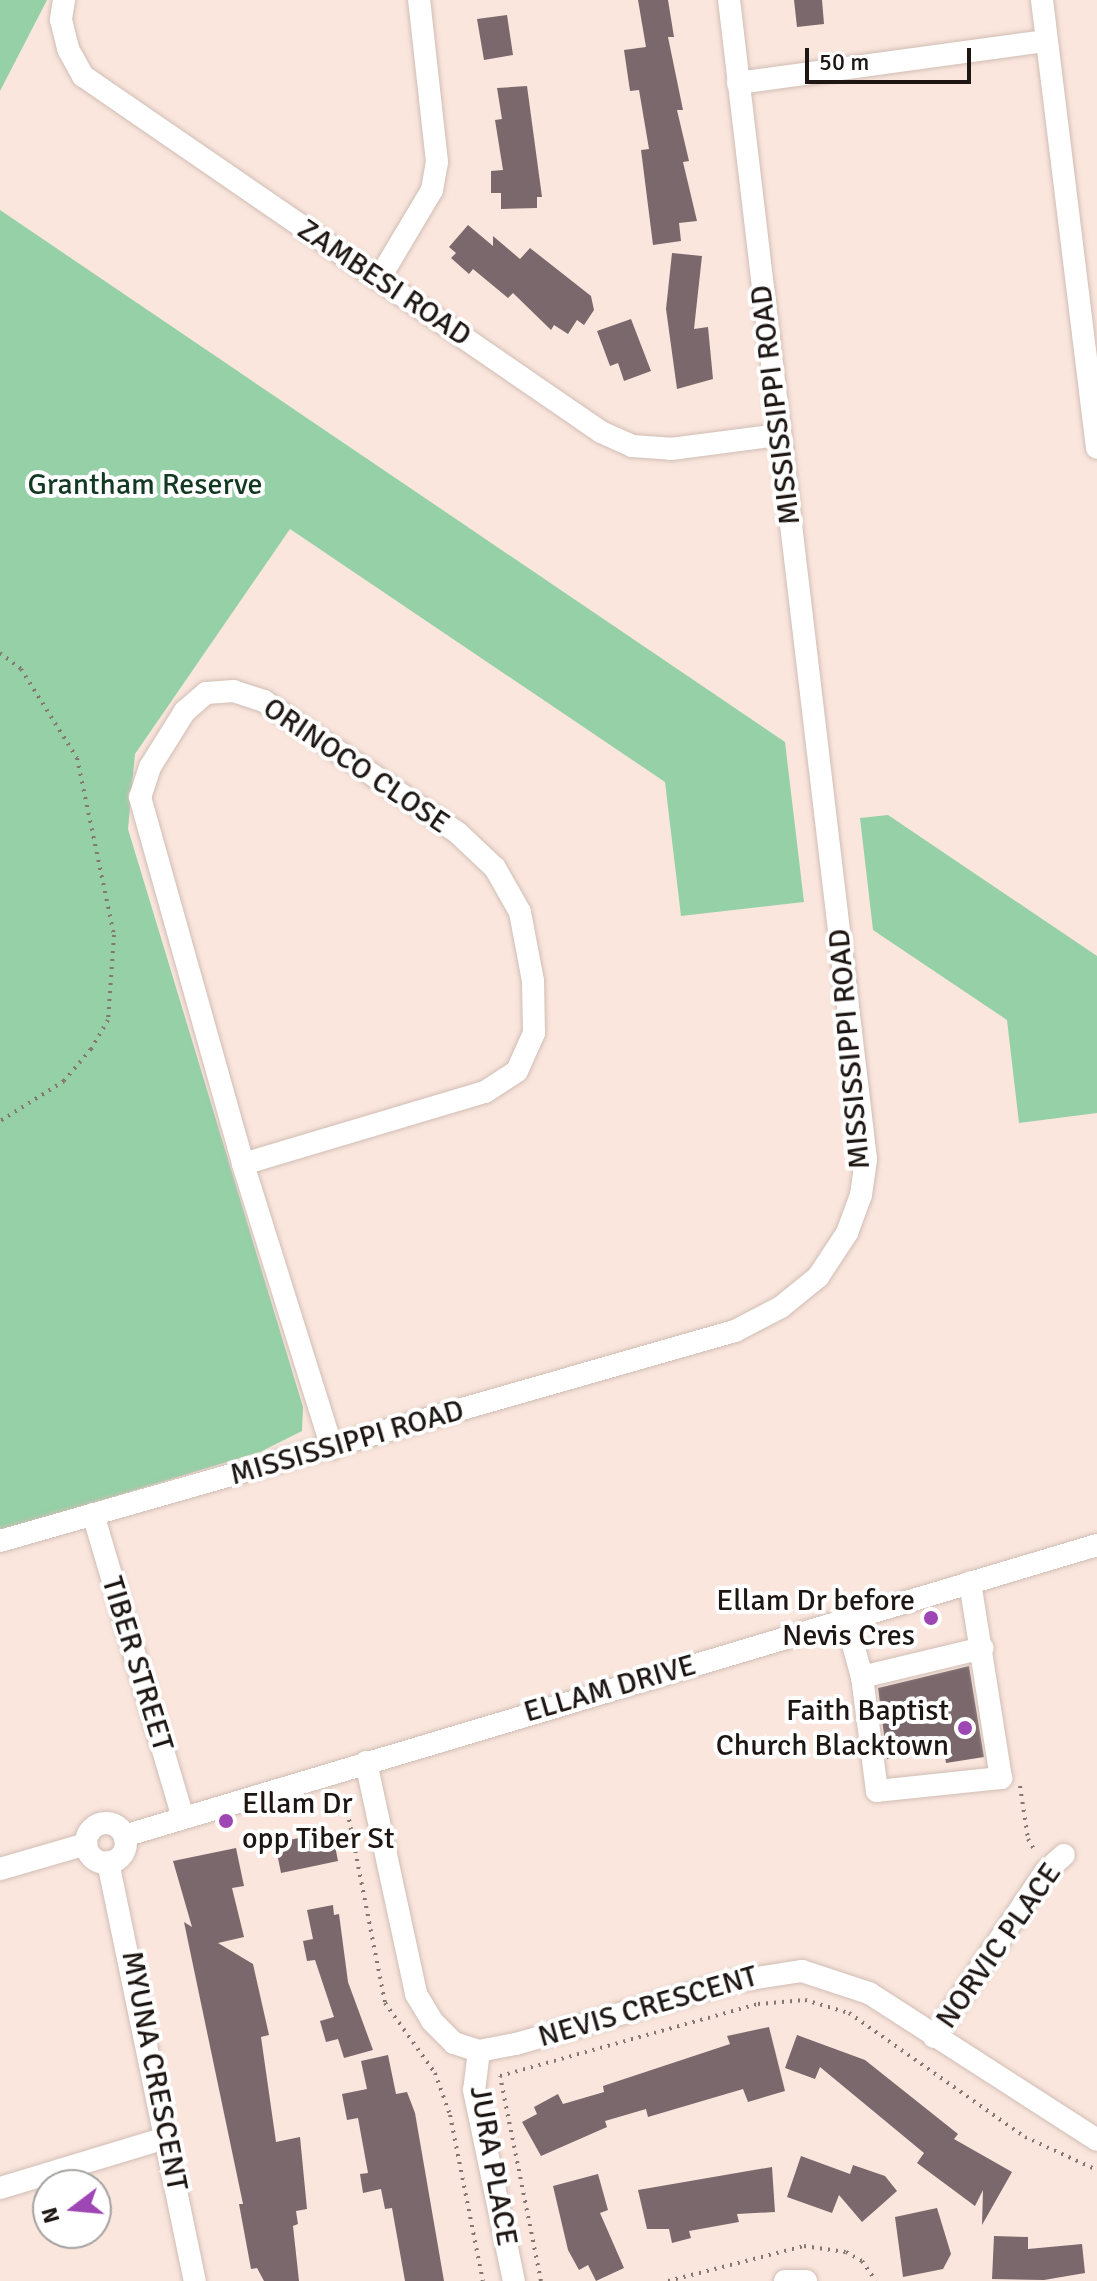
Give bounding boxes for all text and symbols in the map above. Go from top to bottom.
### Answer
scale bar [809,32,975,82]
text: 50 m [819,47,869,77]
street label: ZAMBESI ROAD [290,212,478,354]
street label: MISSISSIPPI ROAD [743,283,809,527]
park label: Grantham Reserve [27,467,263,503]
street label: ORINOCO CLOSE [256,690,456,842]
street label: MISSISSIPPI ROAD [822,927,878,1171]
street label: MISSISSIPPI ROAD [226,1392,468,1494]
street label: TIBER STREET [93,1572,181,1756]
place label: Ellam Dr before Nevis Cres [716,1583,915,1654]
marker: Ellam Dr before Nevis Cres [922,1609,940,1627]
street label: ELLAM DRIVE [520,1647,700,1731]
place label: Faith Baptist Church Blacktown [716,1693,949,1764]
marker: Faith Baptist Church Blacktown [956,1719,974,1737]
place label: Ellam Dr opp Tiber St [242,1786,395,1856]
marker: Ellam Dr opp Tiber St [217,1812,235,1830]
street label: NORVIC PLACE [929,1856,1069,2036]
street label: MYUNA CRESCENT [113,1948,195,2194]
street label: NEVIS CRESCENT [534,1958,762,2056]
street label: JURA PLACE [461,2083,525,2249]
north arrow [32,2169,112,2249]
text: N [35,2204,65,2226]

